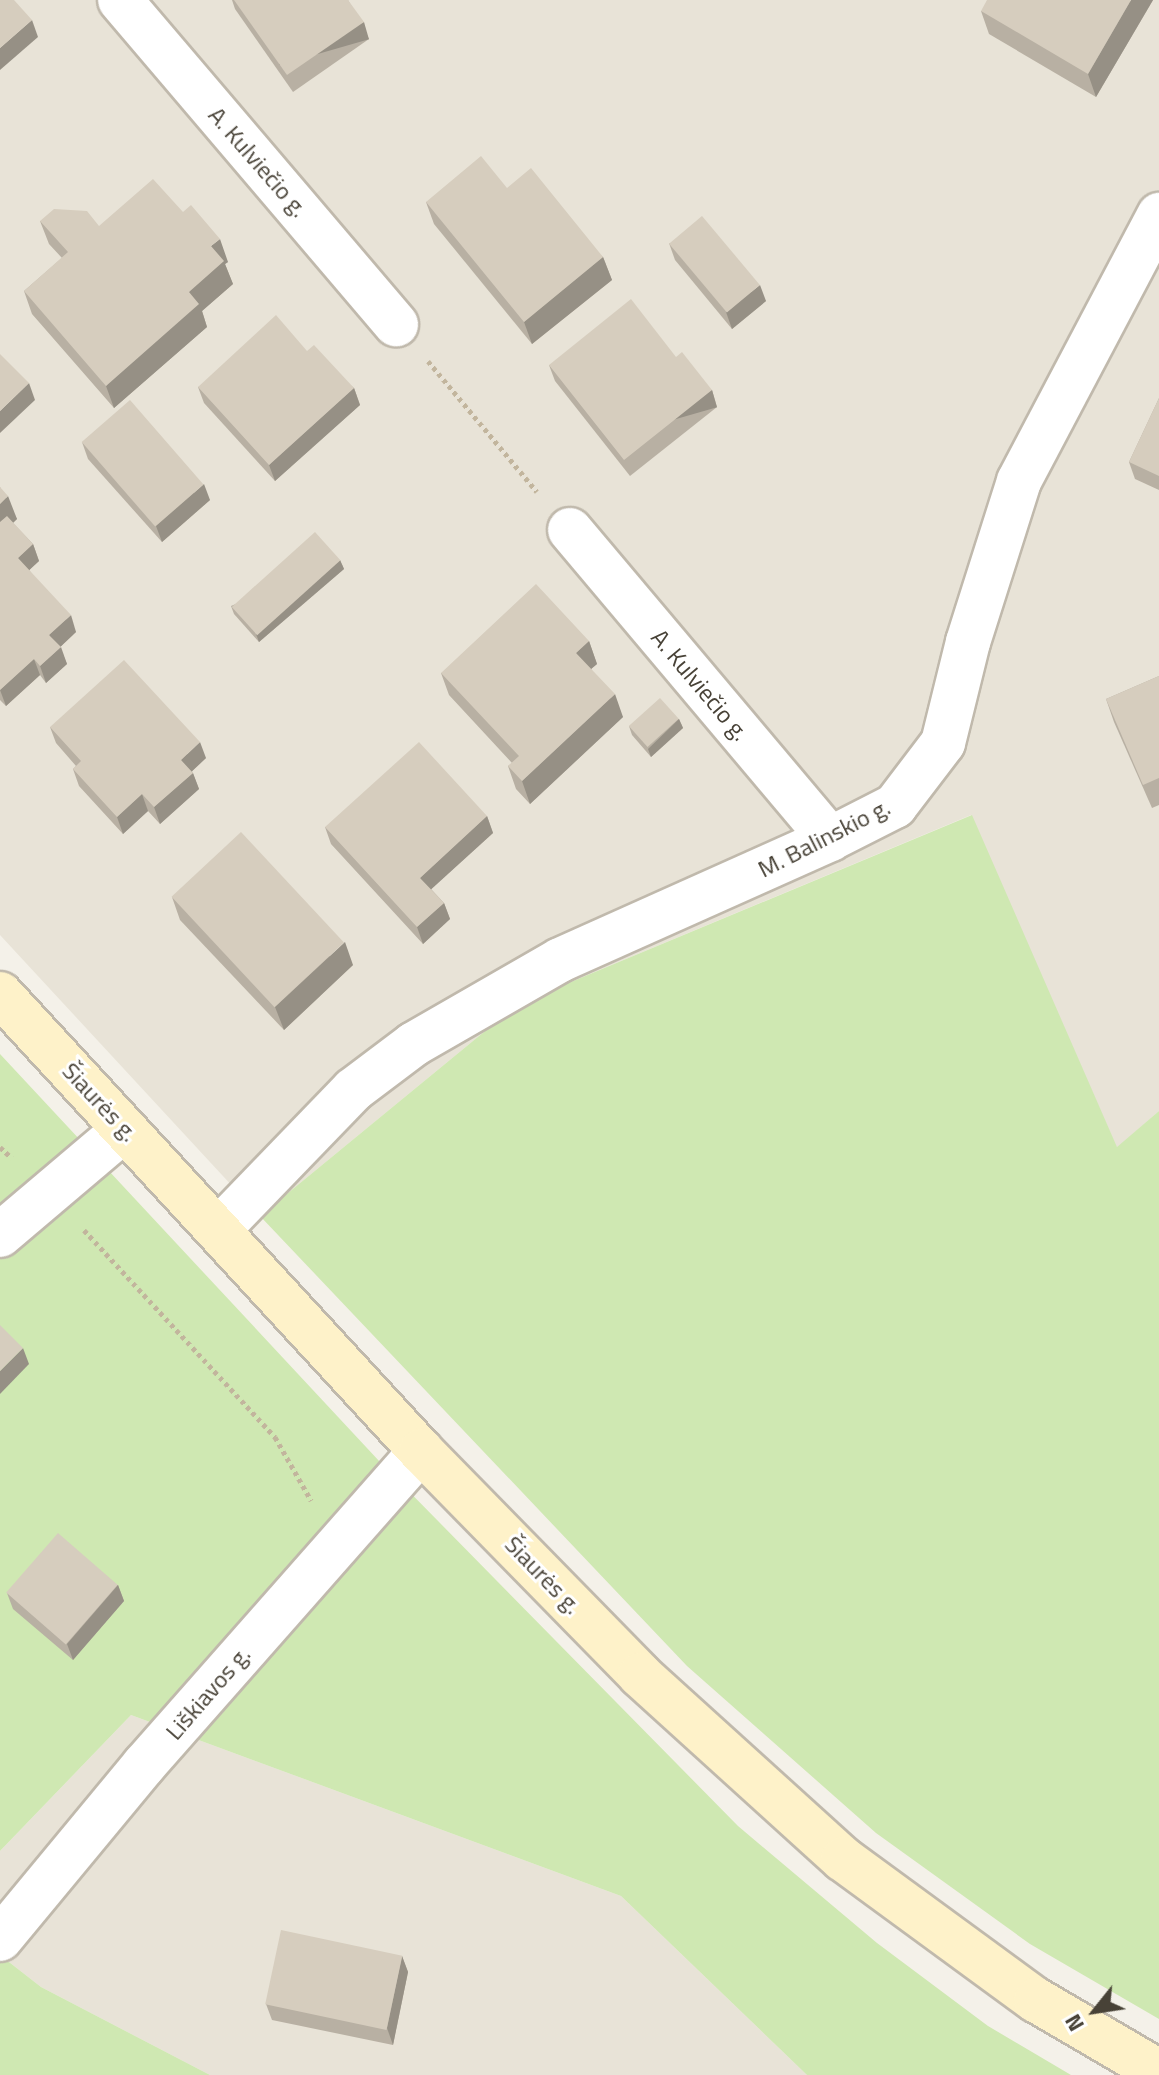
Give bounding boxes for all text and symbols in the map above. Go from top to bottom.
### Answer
street label: A. Kulviečio g. [202,101,314,223]
street label: A. Kulviečio g. [645,623,755,747]
street label: M. Balinskio g. [753,792,895,884]
street label: Šiaurės g. [56,1057,144,1147]
street label: Šiaurės g. [499,1530,587,1620]
street label: Liškiavos g. [160,1640,256,1746]
north arrow [1055,1971,1135,2051]
text: N [1056,2008,1093,2038]

